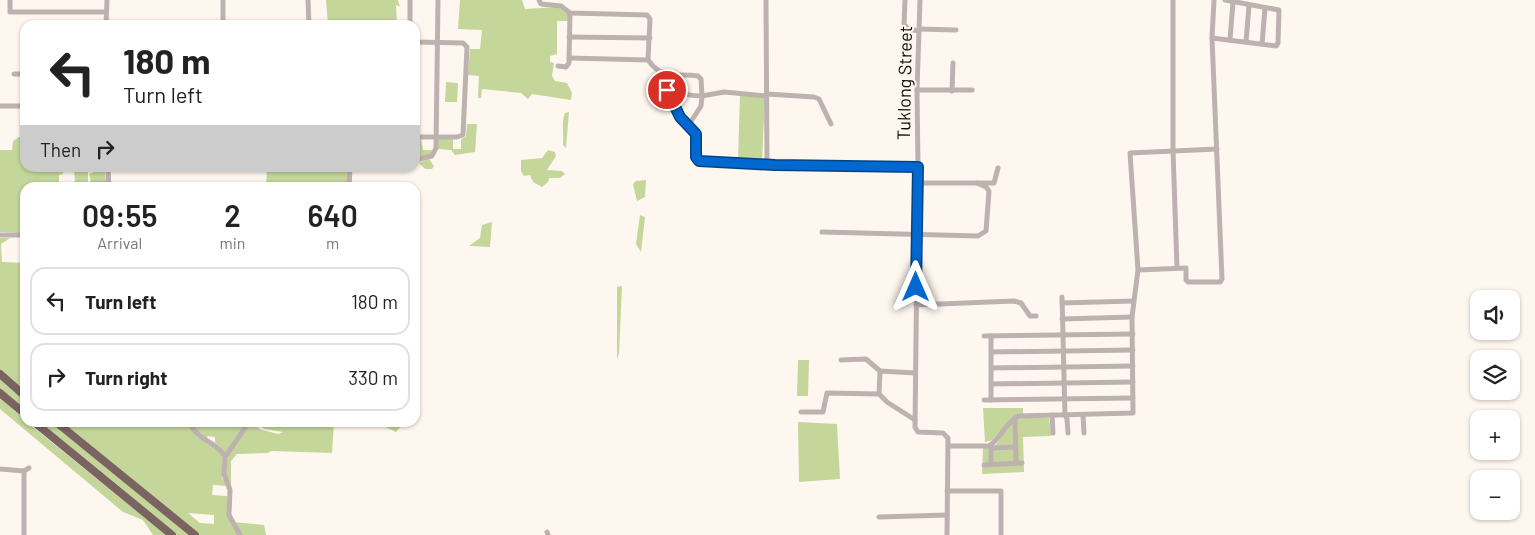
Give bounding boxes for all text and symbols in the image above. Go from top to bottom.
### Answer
street label: Tuklong Street [892,26,916,140]
text: 180 m [123,39,211,81]
icon: left [40,40,105,105]
pin [646,69,688,111]
icon: arrive [653,76,681,104]
text: Turn left [123,81,203,107]
icon: right [91,135,119,163]
text: Then [40,138,81,161]
text: 09:55 [82,197,157,233]
text: 2 [224,197,241,233]
text: 640 [307,197,358,233]
text: Arrival [97,233,142,252]
text: min [219,233,245,252]
text: m [326,233,339,252]
position arrow [889,260,941,312]
icon: left [42,287,70,315]
text: Turn left [85,290,156,313]
text: 180 m [351,290,398,313]
map controls [1470,290,1520,520]
button: sound [1470,290,1520,340]
button: layers [1470,350,1520,400]
icon: right [42,363,70,391]
text: Turn right [85,366,167,389]
text: 330 m [348,366,398,389]
button: + [1470,410,1520,460]
button: − [1470,470,1520,520]

